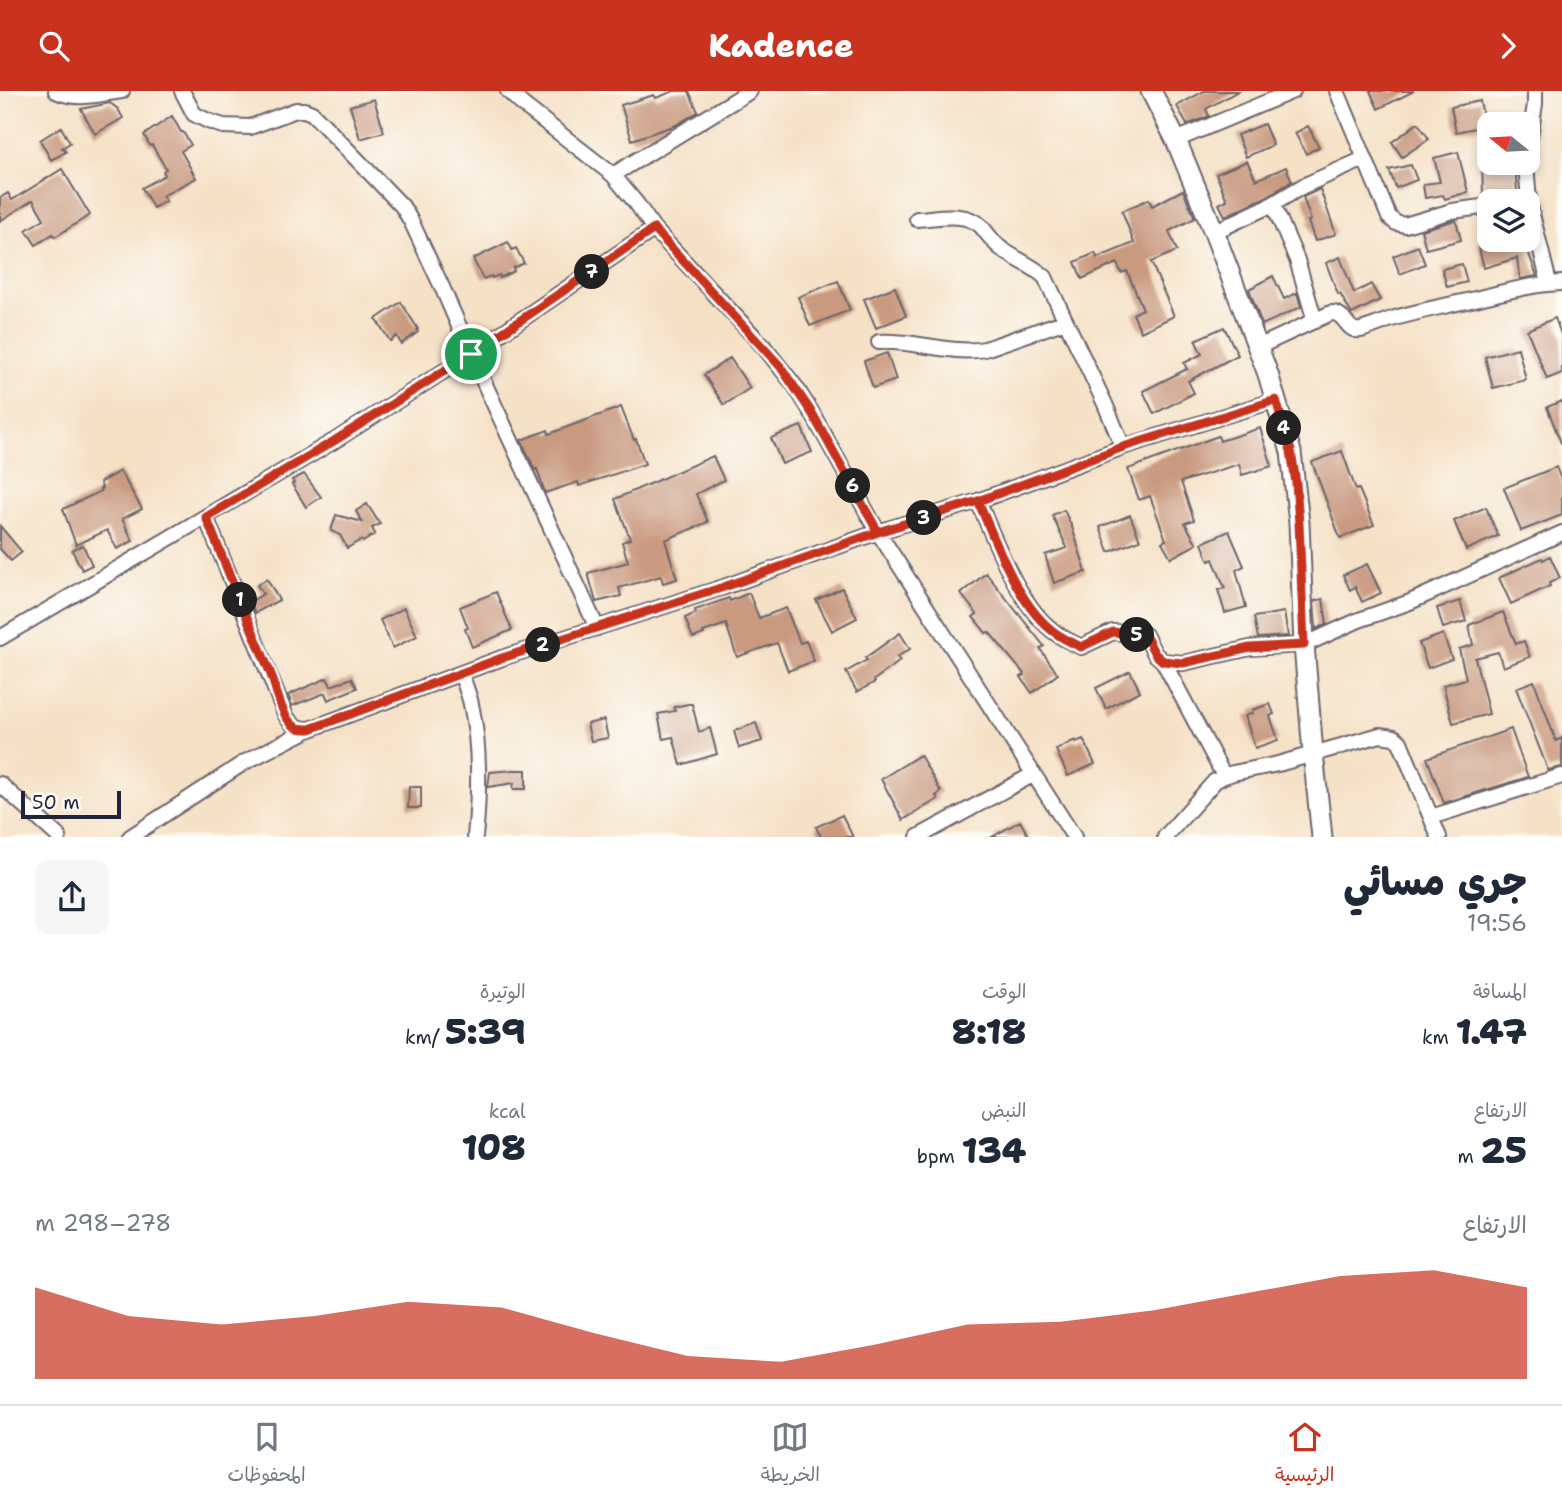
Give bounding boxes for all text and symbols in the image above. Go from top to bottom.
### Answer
text: Kadence [708,24,854,67]
icon: search [35,27,73,65]
icon: forward [1489,27,1527,65]
north arrow [1477,112,1540,175]
map controls [1477,112,1540,252]
button: layers [1477,189,1540,252]
pin: 7 [574,255,610,289]
text: 7 [585,259,598,284]
pin [441,324,501,384]
icon: arrive [452,335,490,373]
pin: 4 [1266,411,1302,445]
text: 4 [1277,415,1290,440]
pin: 6 [836,469,870,503]
text: 6 [846,473,859,498]
pin: 3 [906,501,942,535]
text: 3 [917,505,930,530]
pin: 1 [222,582,258,617]
text: 1 [235,587,244,612]
pin: 5 [1120,617,1154,653]
text: 5 [1131,622,1142,647]
pin: 2 [526,627,560,663]
text: 2 [536,632,549,657]
scale bar [21,788,121,820]
text: 50 m [32,790,80,815]
text: جري مسائي [1343,856,1527,907]
button: share [35,860,109,934]
text: 19:56 [1467,908,1527,938]
text: الوتيرة [480,979,526,1004]
text: الوقت [982,979,1026,1004]
text: المسافة [1473,979,1527,1004]
text: 5:39 [445,1008,526,1055]
text: 8:18 [952,1008,1026,1055]
text: 1.47 [1455,1008,1527,1055]
text: /km [405,1025,445,1050]
text: km [1422,1025,1455,1050]
text: النبض [981,1098,1026,1123]
text: الارتفاع [1474,1098,1527,1123]
text: kcal [489,1099,526,1124]
text: 108 [461,1124,526,1171]
text: 134 [961,1127,1026,1174]
text: 25 [1480,1127,1527,1174]
text: bpm [917,1144,961,1169]
text: m [1458,1144,1480,1169]
text: 278–298 m [35,1208,171,1238]
text: الارتفاع [1463,1210,1527,1240]
tab: المحفوظات [227,1418,306,1491]
tab: الخريطة [761,1418,820,1491]
tab: الرئيسية [1275,1418,1335,1491]

